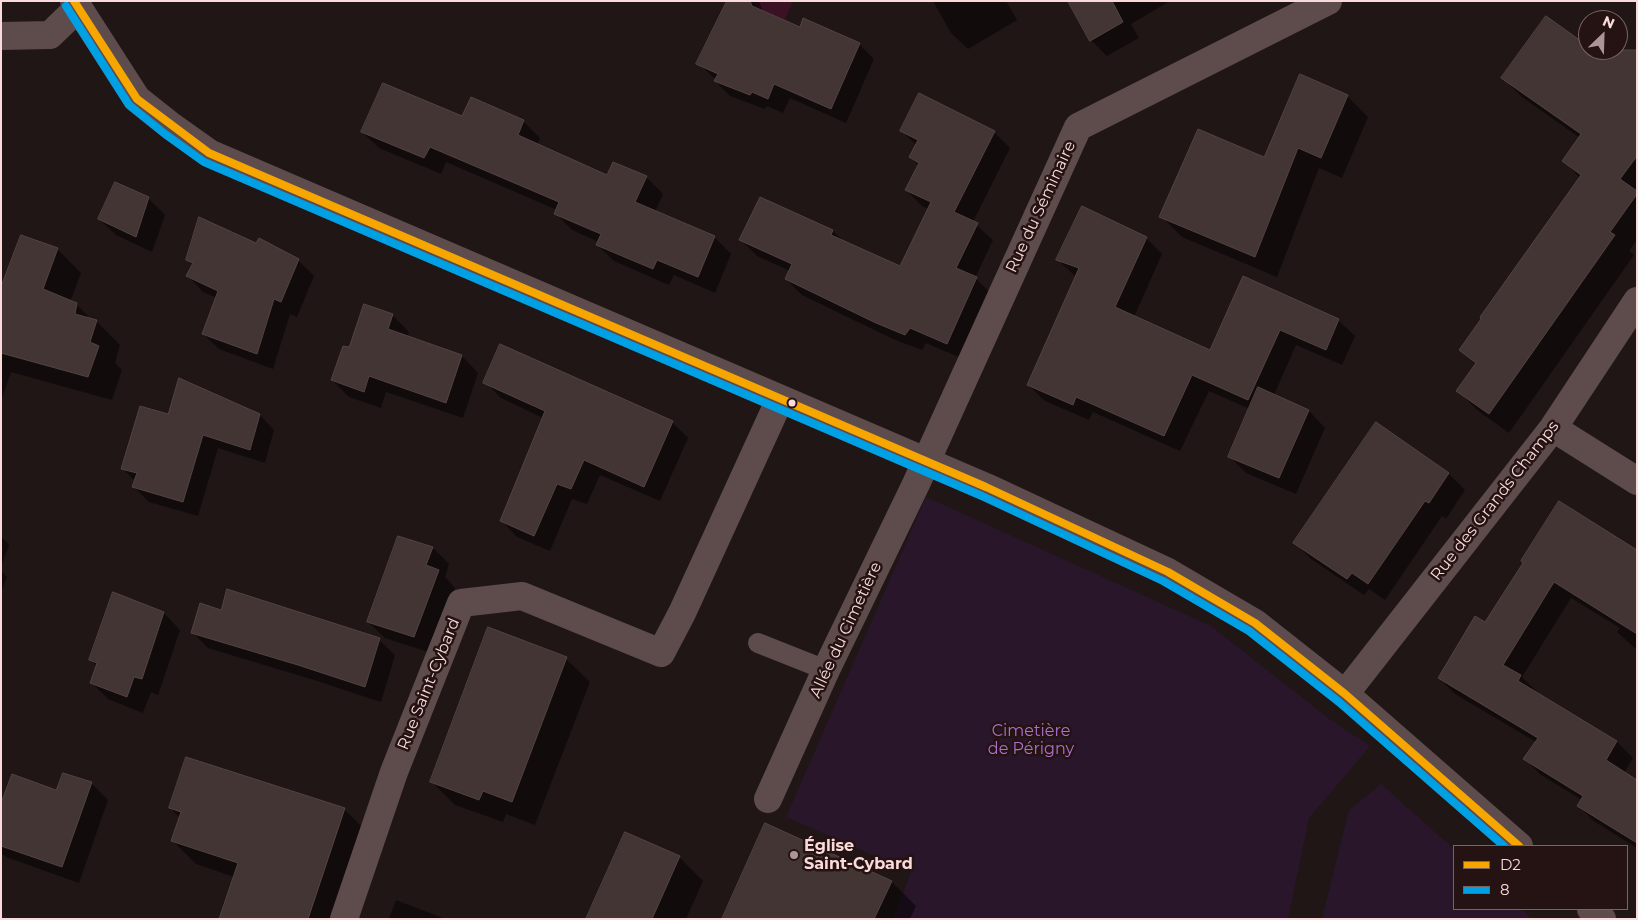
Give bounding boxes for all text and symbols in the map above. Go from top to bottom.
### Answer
north arrow [1578,10,1628,60]
text: N [1600,12,1618,33]
street label: Rue du Séminaire [1002,138,1080,276]
unlabelled marker [787,398,797,408]
street label: Rue des Grands Champs [1427,417,1563,585]
street label: Allée du Cimetière [806,559,886,701]
street label: Rue Saint-Cybard [394,615,464,753]
park label: Cimetière de Périgny [988,721,1074,759]
place label: Église Saint-Cybard [804,836,913,874]
legend [1453,845,1628,910]
marker: Église Saint-Cybard [788,849,800,861]
text: D2 [1500,855,1521,874]
text: 8 [1500,880,1510,899]

